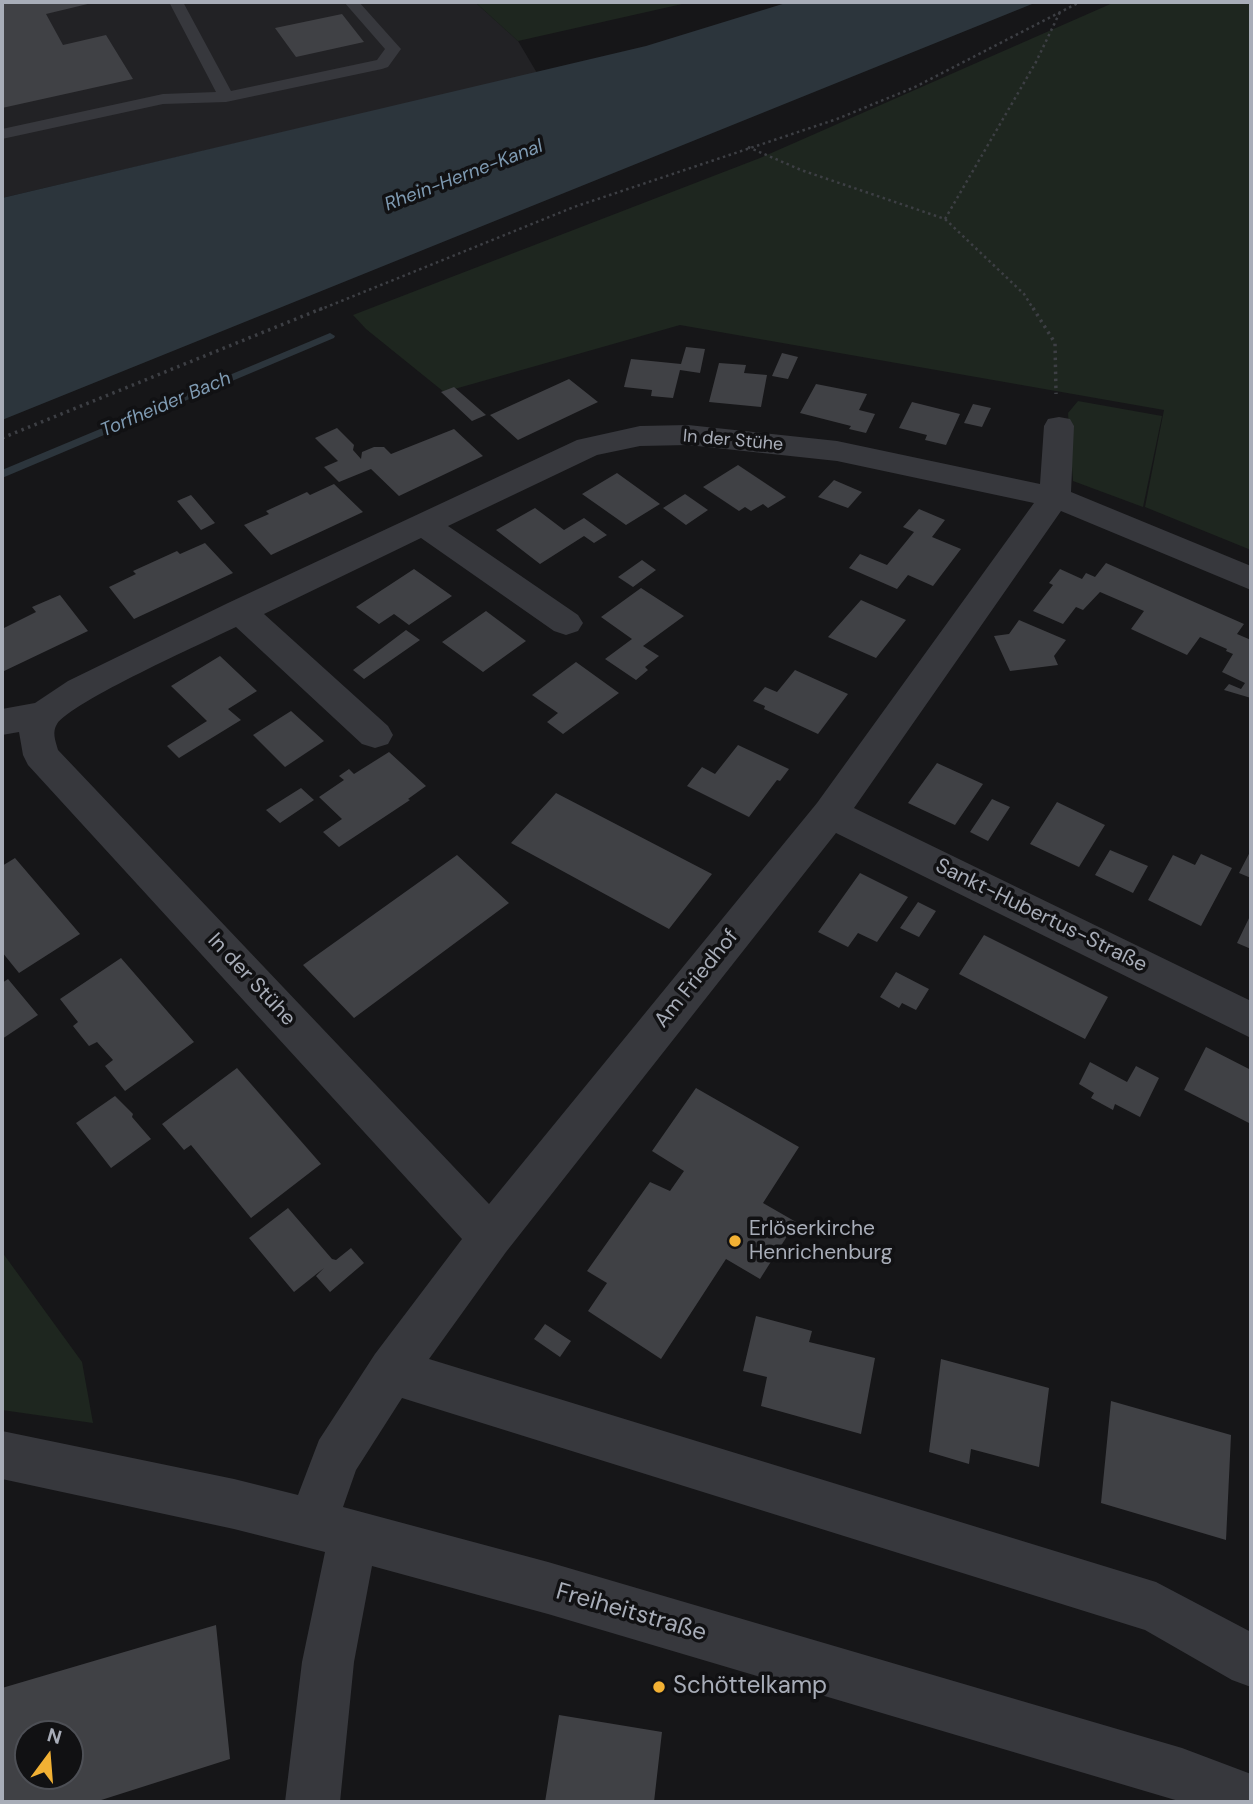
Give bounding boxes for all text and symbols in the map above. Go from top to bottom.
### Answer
water label: Rhein-Herne-Kanal [382,135,546,217]
water label: Torfheider Bach [97,367,235,443]
street label: In der Stühe [682,426,784,456]
street label: Sankt-Hubertus-Straße [931,854,1151,978]
street label: Am Friedhof [650,925,744,1033]
street label: In der Stühe [202,928,300,1032]
place label: Erlöserkirche Henrichenburg [749,1216,893,1266]
marker: Erlöserkirche Henrichenburg [727,1233,743,1249]
street label: Freiheitstraße [552,1578,710,1648]
place label: Schöttelkamp [673,1673,827,1701]
marker: Schöttelkamp [651,1679,667,1695]
north arrow [14,1720,84,1790]
text: N [44,1722,64,1750]

